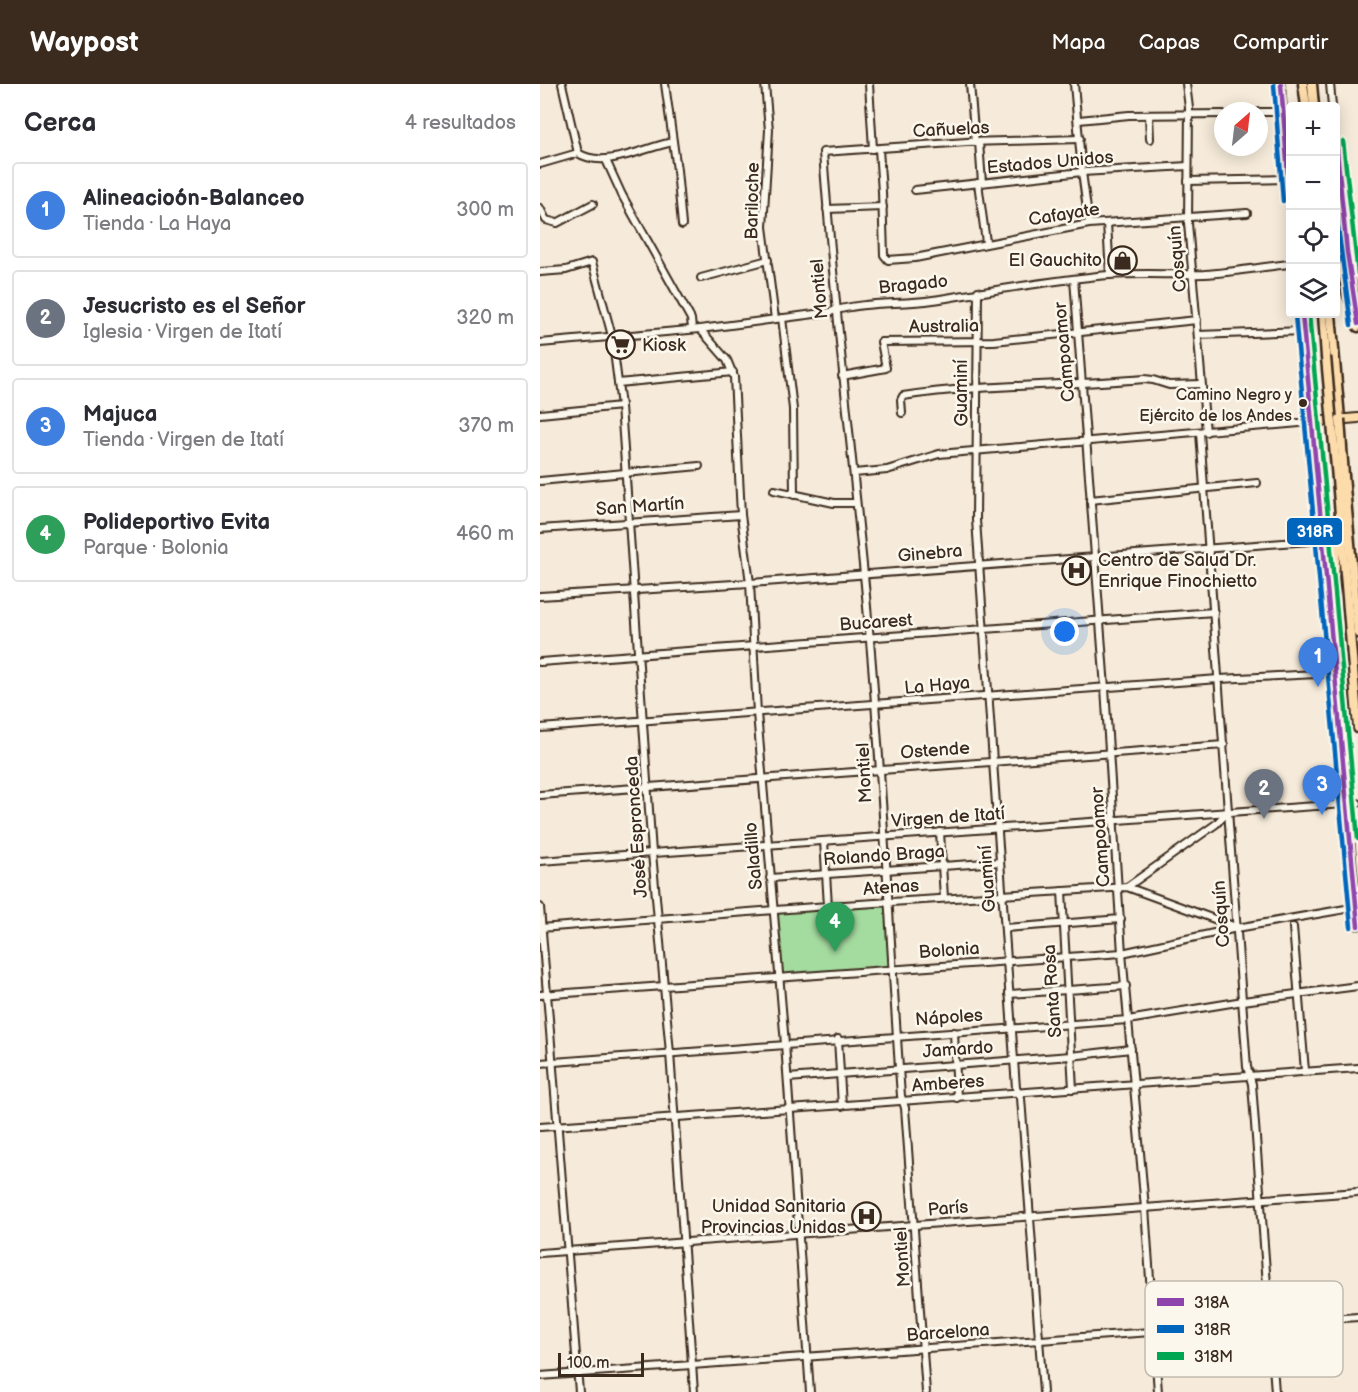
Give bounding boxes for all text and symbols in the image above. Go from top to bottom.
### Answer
text: Waypost [30,26,139,59]
text: Mapa [1052,30,1106,55]
text: Capas [1139,30,1200,55]
text: Compartir [1233,30,1328,55]
north arrow [1214,102,1268,156]
map controls [1286,102,1340,318]
button: + [1286,102,1340,156]
text: Cerca [24,108,96,139]
text: 4 resultados [405,111,516,135]
street label: Cañuelas [912,117,990,142]
street label: Estados Unidos [986,146,1114,179]
button: − [1286,156,1340,210]
street label: Bariloche [741,162,764,240]
text: Alineacioón-Balanceo [83,185,304,212]
text: 1 [41,198,50,222]
text: 300 m [456,198,514,222]
street label: Cafayate [1027,198,1101,230]
button: locate [1286,210,1340,264]
text: Tienda · La Haya [83,212,231,236]
street label: Cosquín [1164,225,1191,293]
shop icon: El Gauchito [1107,244,1139,276]
place label: El Gauchito [1009,250,1102,271]
street label: Montiel [806,258,833,320]
button: layers [1286,264,1340,318]
street label: Bragado [877,270,949,299]
text: Jesucristo es el Señor [83,293,305,320]
street label: Campoamor [1050,301,1079,403]
text: 2 [40,306,51,330]
text: 320 m [456,306,514,330]
street label: Australia [909,315,979,338]
text: Iglesia · Virgen de Itatí [83,320,282,344]
supermarket icon: Kiosk [605,329,637,361]
place label: Kiosk [642,335,686,356]
street label: Guaminí [951,359,972,427]
place label: Camino Negro y Ejército de los Andes [1139,386,1293,426]
marker: Camino Negro y Ejército de los Andes [1297,397,1309,409]
text: Majuca [83,401,157,428]
text: 3 [40,414,51,438]
text: 370 m [458,414,514,438]
text: Tienda · Virgen de Itatí [83,428,284,452]
street label: San Martín [595,493,685,520]
text: Polideportivo Evita [83,509,270,536]
line badge: 318R [1286,517,1343,546]
text: 4 [40,522,51,546]
text: 460 m [456,522,514,546]
text: 318R [1297,523,1333,542]
text: Parque · Bolonia [83,536,229,560]
street label: Ginebra [897,540,963,567]
place label: Centro de Salud Dr. Enrique Finochietto [1098,550,1257,592]
hospital icon: Centro de Salud Dr. Enrique Finochietto [1061,554,1093,586]
street label: Bucarest [839,609,914,636]
your location [1050,617,1079,646]
pin: 1 [1298,638,1338,687]
street label: La Haya [903,672,971,699]
street label: Ostende [900,738,971,763]
street label: Montiel [852,742,877,804]
street label: José Espronceda [621,755,652,899]
pin: 3 [1302,766,1342,815]
pin: 2 [1244,770,1284,819]
street label: Campoamor [1086,786,1114,888]
street label: Virgen de Itatí [890,803,1006,832]
street label: Saladillo [740,821,767,891]
street label: Rolando Braga [822,841,946,870]
street label: Guaminí [975,844,1000,913]
street label: Atenas [862,875,920,900]
street label: Cosquín [1209,880,1234,948]
pin: 4 [816,902,854,952]
street label: Bolonia [918,938,980,963]
street label: Santa Rosa [1039,944,1066,1038]
street label: Nápoles [914,1005,984,1030]
street label: Jamardo [922,1037,994,1062]
street label: Amberes [911,1070,985,1097]
place label: Unidad Sanitaria Provincias Unidas [701,1196,846,1238]
street label: París [927,1196,969,1221]
hospital icon: Unidad Sanitaria Provincias Unidas [851,1200,883,1232]
street label: Montiel [890,1226,915,1288]
legend [1145,1281,1343,1377]
text: 318A [1194,1294,1229,1313]
street label: Barcelona [906,1319,990,1346]
text: 318R [1194,1321,1231,1340]
text: 318M [1194,1348,1233,1367]
scale bar [558,1350,644,1378]
text: 100 m [567,1354,610,1373]

